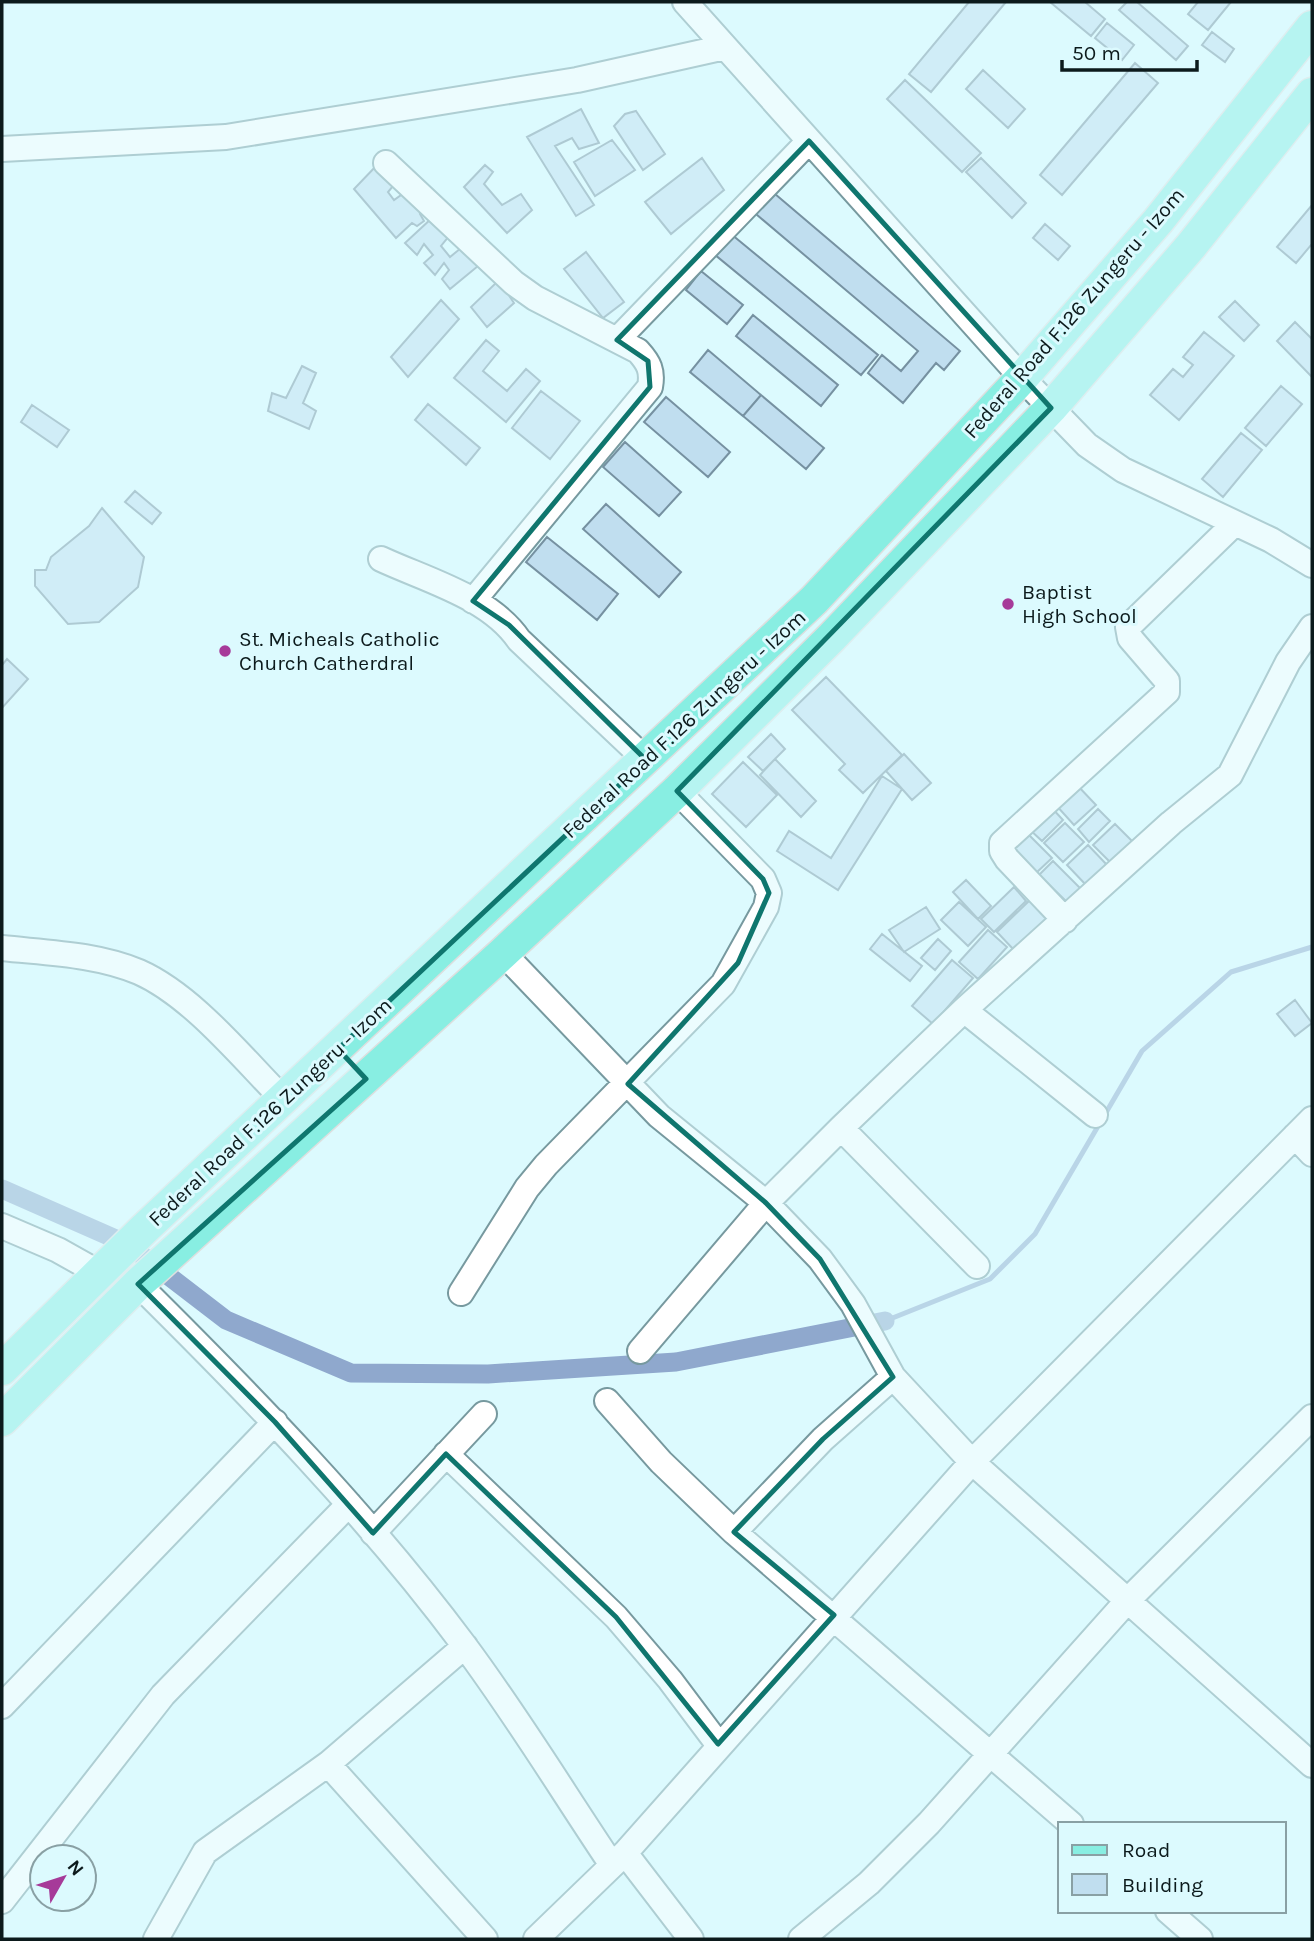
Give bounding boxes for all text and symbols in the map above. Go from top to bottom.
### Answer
scale bar [1062,28,1197,72]
text: 50 m [1072,41,1121,65]
street label: Federal Road F.126 Zungeru - Izom [959,183,1189,443]
place label: Baptist High School [1022,580,1137,628]
marker: Baptist High School [1000,596,1016,612]
street label: Federal Road F.126 Zungeru - Izom [557,605,811,843]
place label: St. Micheals Catholic Church Catherdral [239,627,440,675]
marker: St. Micheals Catholic Church Catherdral [217,643,233,659]
street label: Federal Road F.126 Zungeru - Izom [143,993,397,1231]
legend [1058,1822,1286,1913]
text: Road [1122,1838,1170,1862]
north arrow [28,1843,98,1913]
text: N [63,1856,88,1880]
text: Building [1122,1873,1203,1897]

